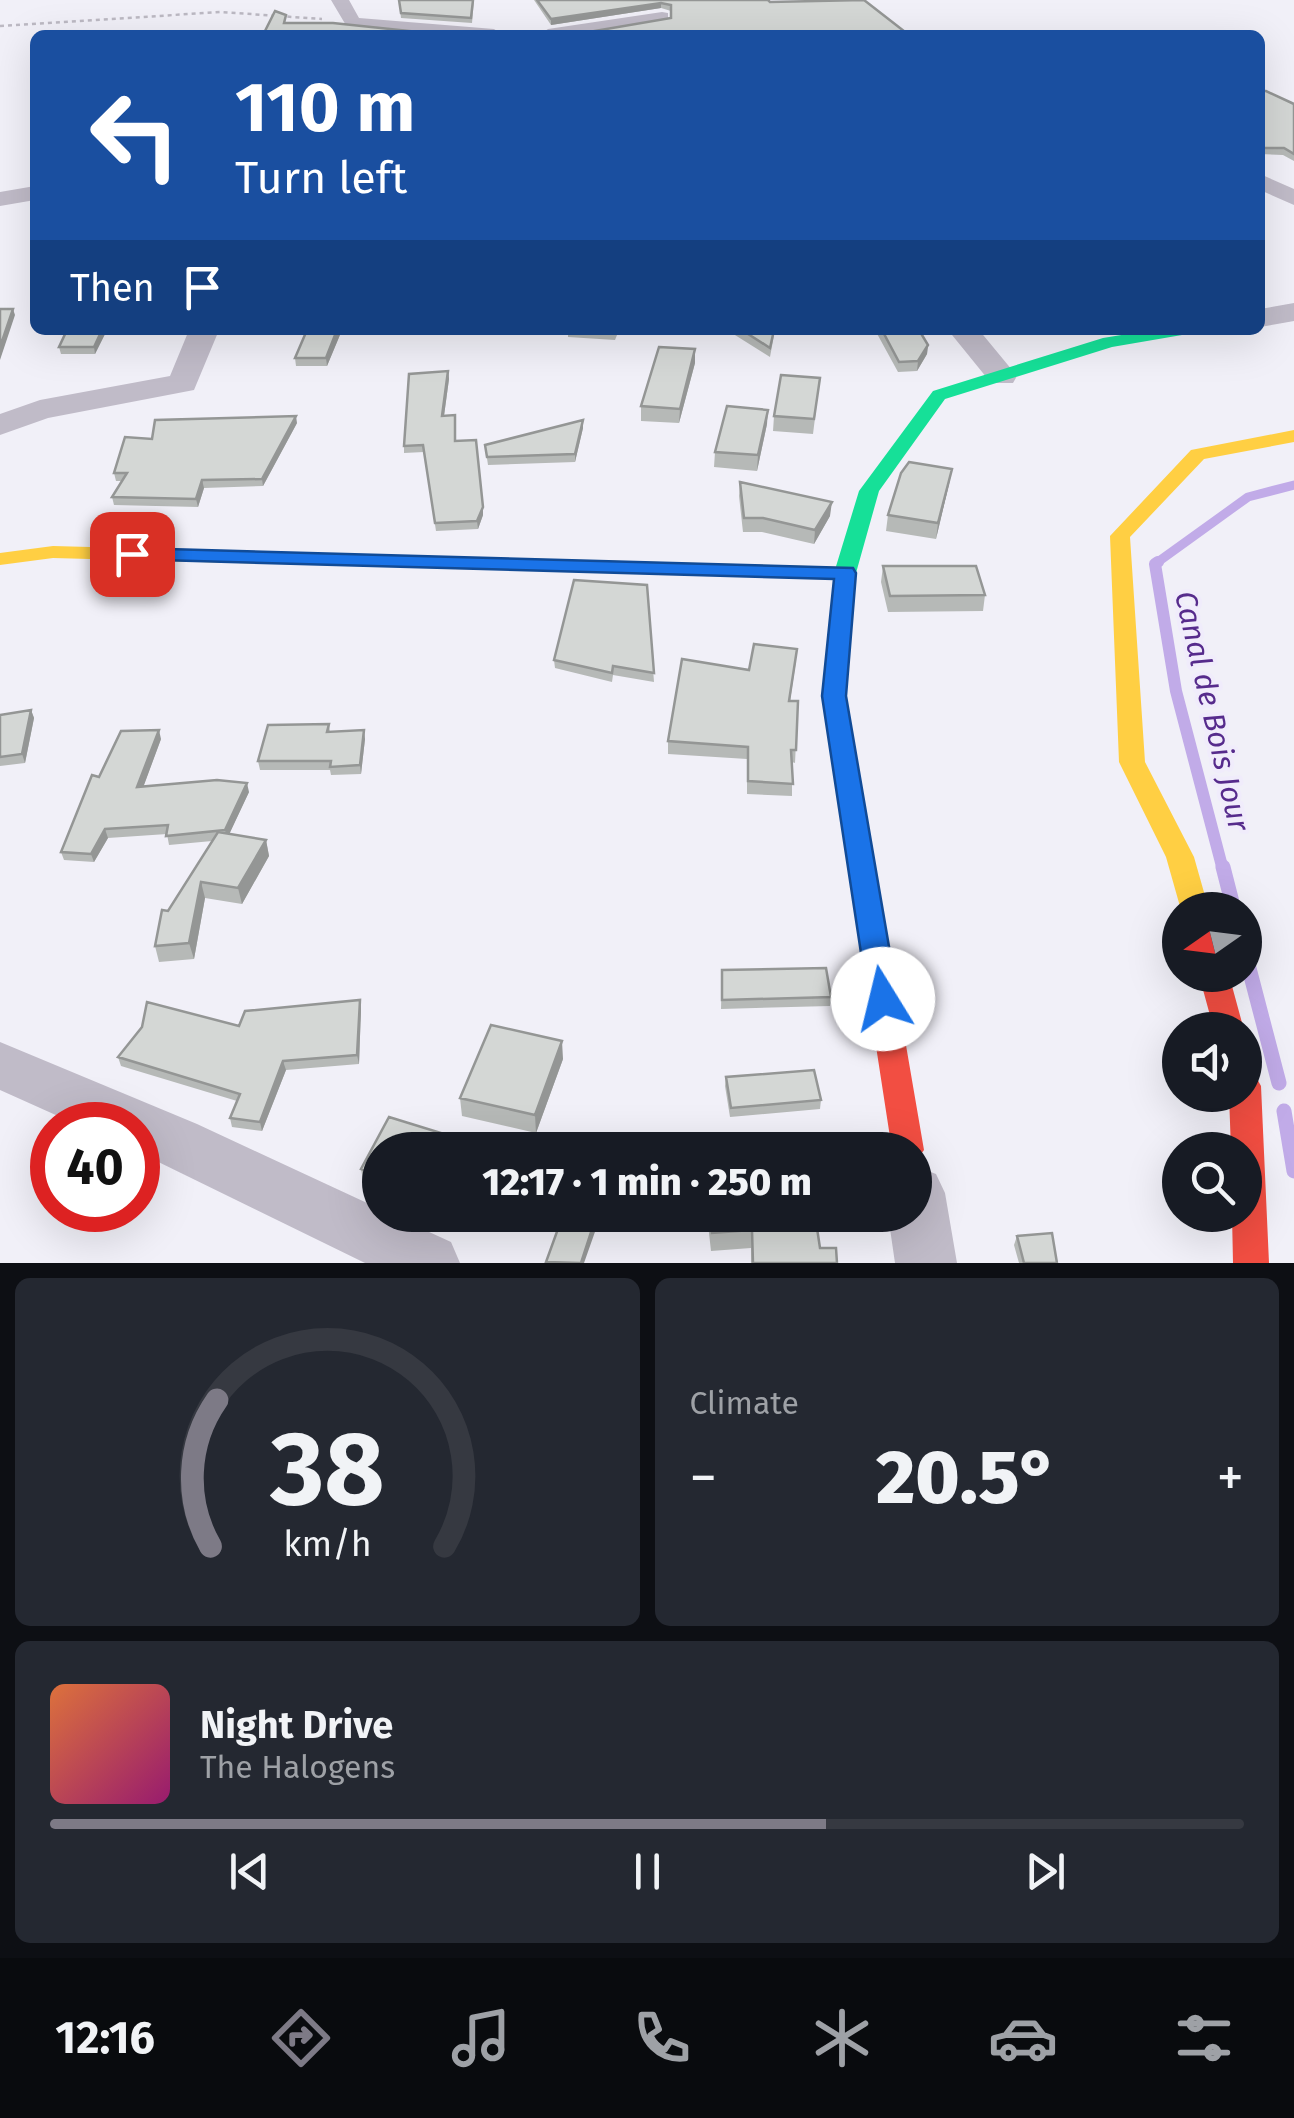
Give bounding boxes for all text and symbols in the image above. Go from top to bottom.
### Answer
text: 110 m [235,66,415,150]
icon: left [70,70,200,200]
text: Turn left [235,151,407,205]
icon: arrive [175,260,230,315]
text: Then [70,265,155,311]
pin [90,512,175,597]
icon: arrive [105,527,160,582]
water label: Canal de Bois Jour [1167,587,1257,836]
north arrow [1162,892,1262,992]
map controls [1162,892,1262,1232]
position arrow [831,947,935,1051]
button: sound [1162,1012,1262,1112]
speed limit sign: 40 [30,1102,160,1232]
button: search [1162,1132,1262,1232]
text: 12:17 · 1 min · 250 m [482,1159,812,1205]
text: Climate [690,1384,799,1422]
text: 38 [269,1407,385,1532]
text: 20.5° [876,1433,1058,1523]
text: − [690,1445,717,1511]
text: + [1217,1445,1244,1511]
text: km/h [283,1523,371,1565]
text: Night Drive [200,1702,393,1748]
text: The Halogens [200,1748,395,1786]
icon: previous [222,1844,277,1899]
icon: pause [620,1844,675,1899]
icon: next [1018,1844,1073,1899]
icon: directions [266,2003,336,2073]
icon: music [446,2003,516,2073]
icon: phone [627,2003,697,2073]
icon: climate [807,2003,877,2073]
icon: car [988,2003,1058,2073]
icon: filters [1169,2003,1239,2073]
text: 12:16 [55,2011,155,2065]

